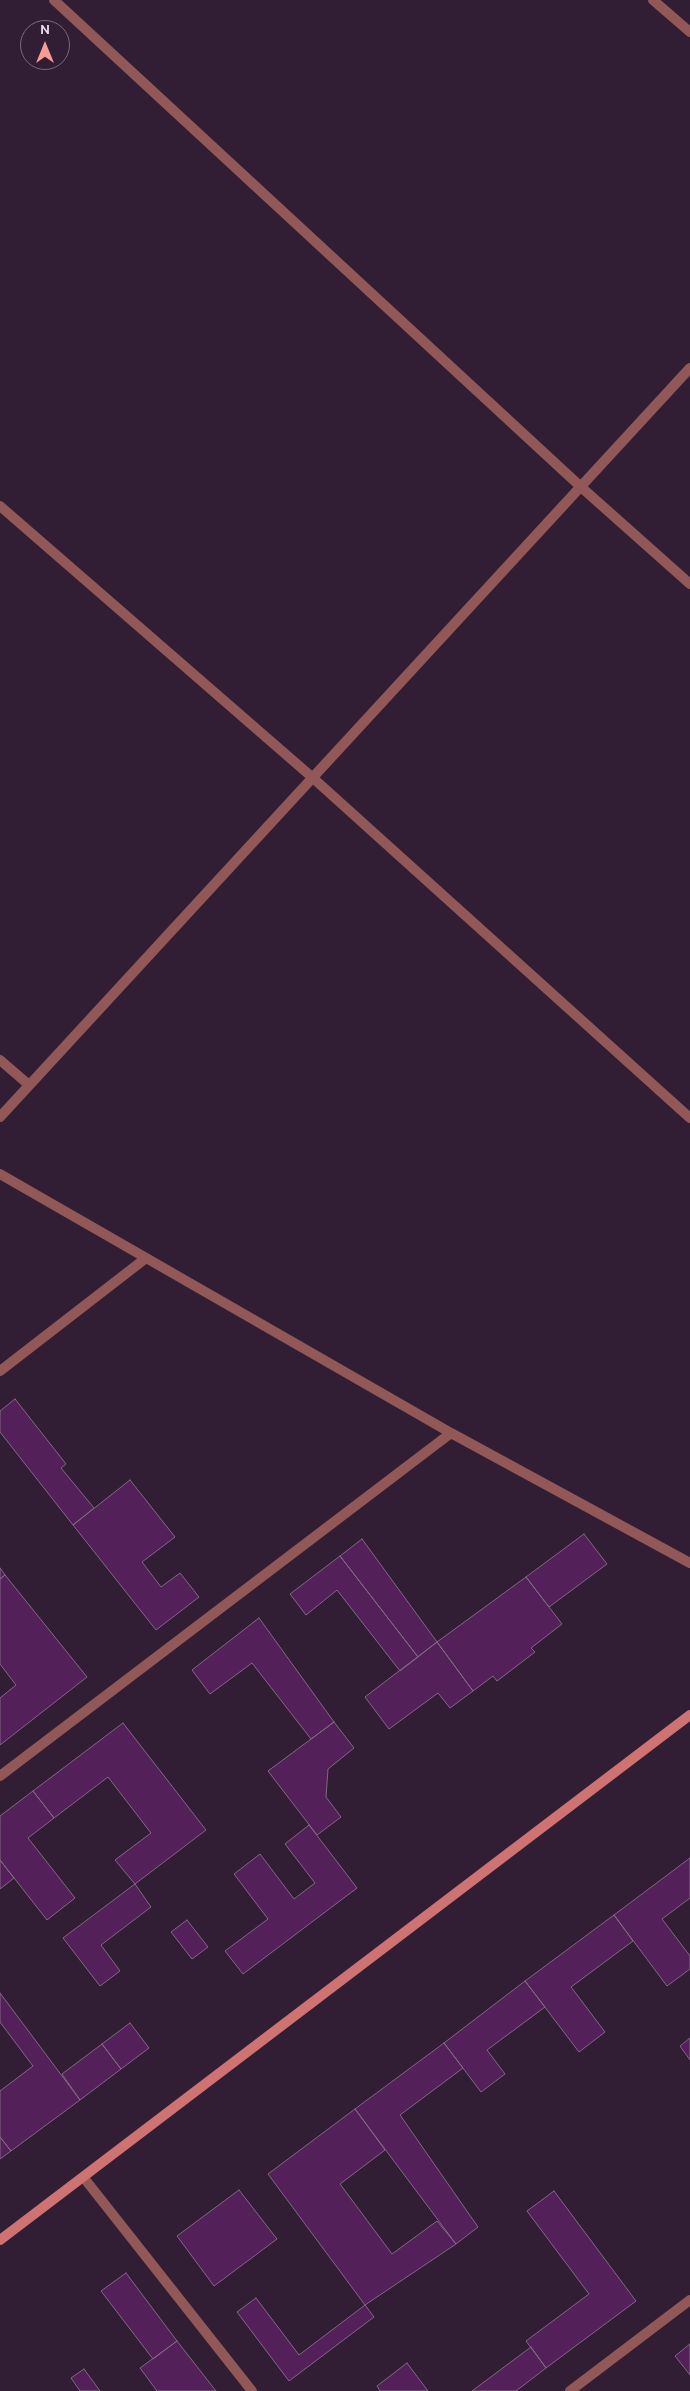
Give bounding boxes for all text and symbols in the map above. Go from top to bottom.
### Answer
north arrow [20,20,70,70]
text: N [40,22,50,39]

